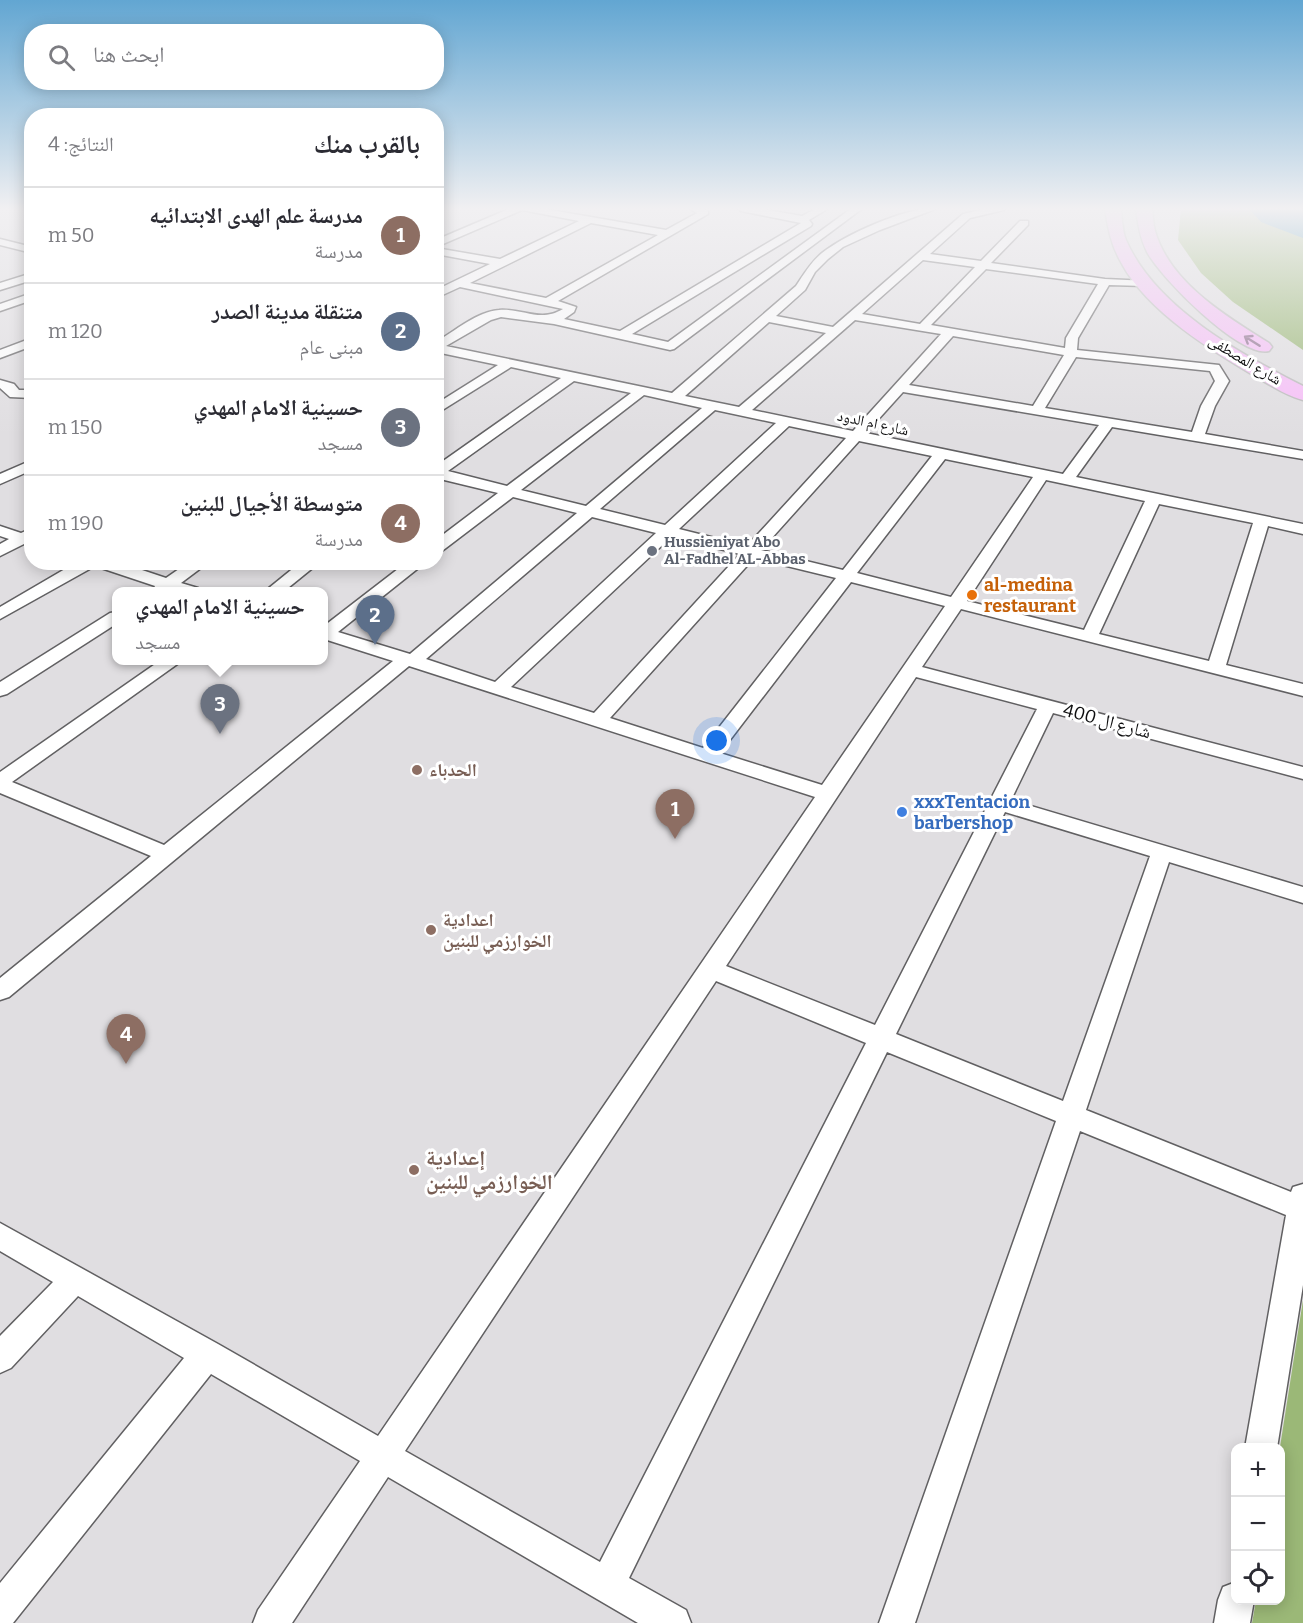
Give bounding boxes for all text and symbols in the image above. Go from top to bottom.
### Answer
search box [24,24,444,90]
icon: search [45,41,78,74]
text: ابحث هنا [93,41,164,68]
text: بالقرب منك [314,129,420,160]
text: النتائج: 4 [48,132,114,156]
text: مدرسة علم الهدى الابتدائيه [149,202,363,229]
text: 50 m [48,223,95,247]
text: 1 [396,223,405,247]
text: مدرسة [314,239,363,263]
text: متنقلة مدينة الصدر [212,298,363,325]
text: 120 m [48,319,103,343]
text: 2 [395,319,406,343]
street label: شارع المصطفى [1205,331,1285,390]
one-way arrow [1244,334,1261,347]
text: مبنى عام [300,335,363,359]
text: حسينية الامام المهدي [193,394,363,421]
street label: شارع ام الدود [835,407,910,440]
text: 150 m [48,415,103,439]
text: 3 [395,415,406,439]
text: مسجد [318,431,363,455]
text: متوسطة الأجيال للبنين [180,490,363,517]
text: 190 m [48,511,104,535]
text: 4 [394,511,407,535]
text: مدرسة [314,527,363,551]
place label: Hussieniyat Abo Al-Fadhel AL-Abbas [664,533,806,568]
marker: Hussieniyat Abo Al-Fadhel AL-Abbas [645,544,659,558]
place label: al-medina restaurant [984,574,1076,617]
popup [112,587,328,665]
marker: al-medina restaurant [965,588,979,602]
text: حسينية الامام المهدي [135,593,305,620]
pin: 2 [356,596,394,645]
text: مسجد [135,630,180,654]
pin: 3 [200,684,240,734]
street label: شارع ال 400 [1061,699,1153,743]
your location [702,726,731,755]
place label: الحدباء [429,759,477,781]
marker: الحدباء [410,763,424,777]
pin: 1 [656,790,694,839]
place label: xxxTentacion barbershop [914,791,1031,834]
marker: xxxTentacion barbershop [895,805,909,819]
place label: اعدادية الخوارزمي للبنين [443,909,552,955]
marker: اعدادية الخوارزمي للبنين [424,923,438,937]
pin: 4 [106,1014,146,1064]
place label: إعدادية الخوارزمي للبنين [426,1145,553,1198]
marker: إعدادية الخوارزمي للبنين [407,1163,421,1177]
map controls [1231,1443,1285,1605]
button: + [1231,1443,1285,1497]
button: − [1231,1497,1285,1551]
button: locate [1231,1551,1285,1605]

